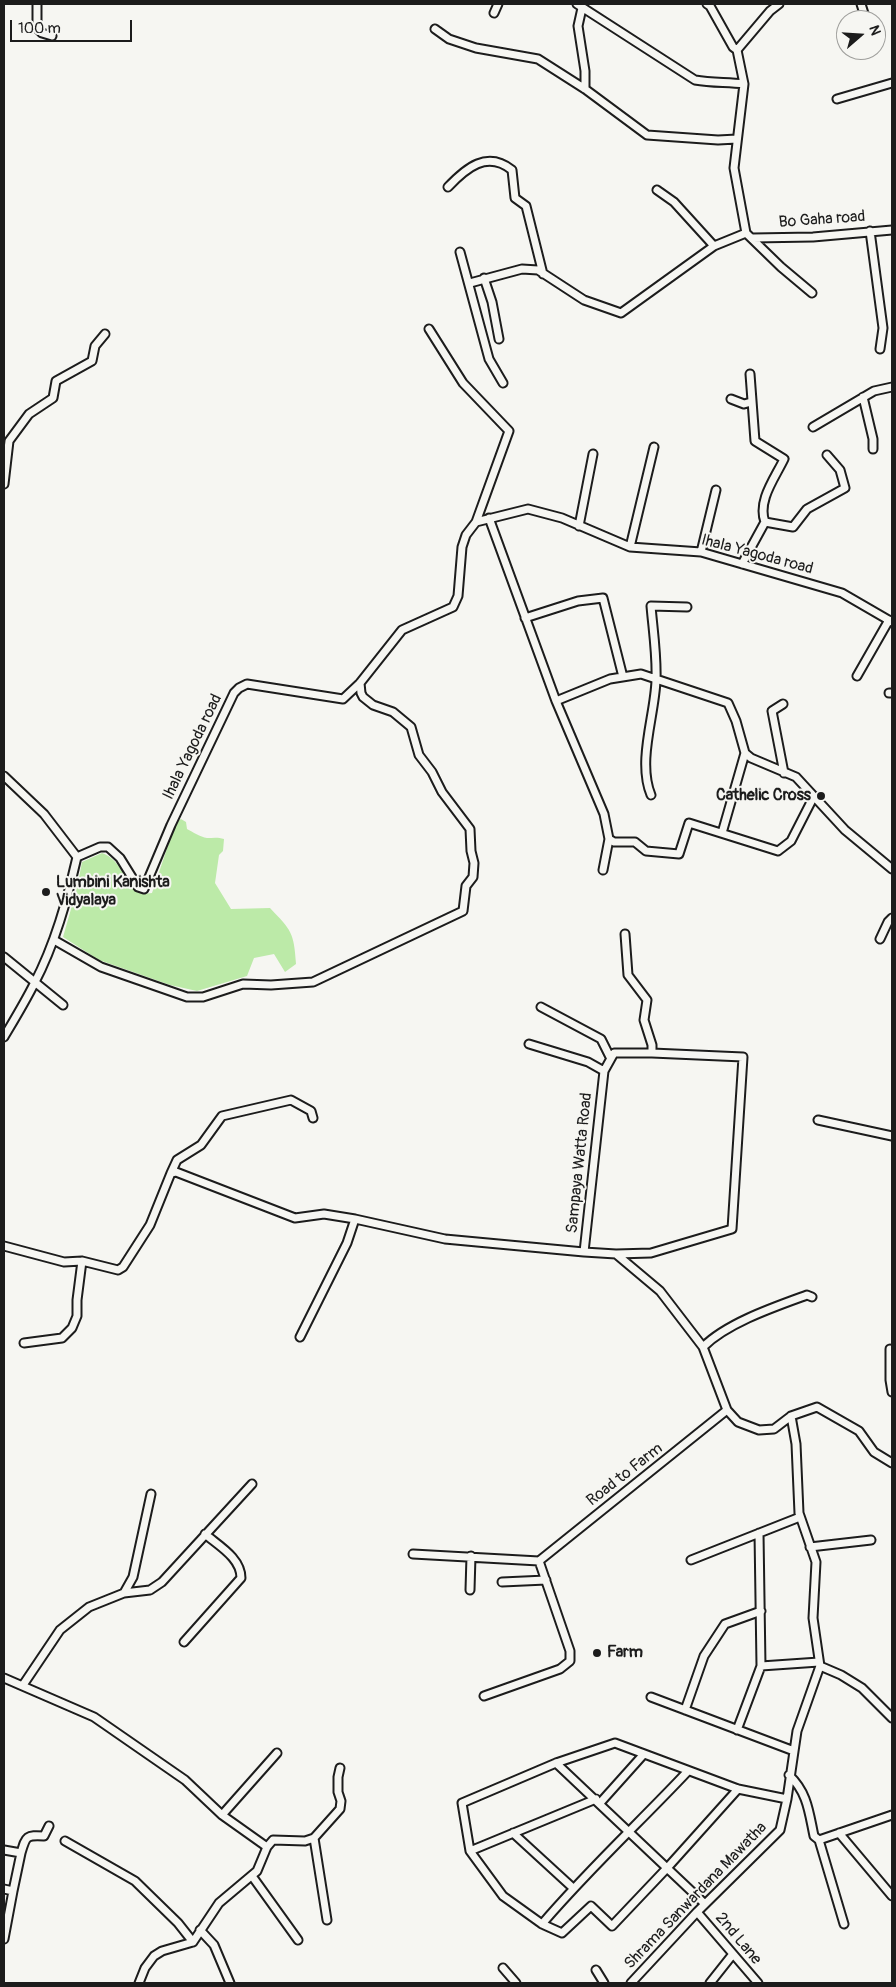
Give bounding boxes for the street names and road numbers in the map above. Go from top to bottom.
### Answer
street label: Bo Gaha road [778,207,866,233]
street label: Ihala Yagoda road [699,531,815,579]
street label: Ihala Yagoda road [159,691,227,803]
street label: Sampaya Watta Road [563,1092,597,1234]
street label: Road to Farm [583,1439,667,1511]
street label: Shrama Sanwardana Mawatha [621,1818,771,1974]
street label: 2nd Lane [711,1909,765,1969]

